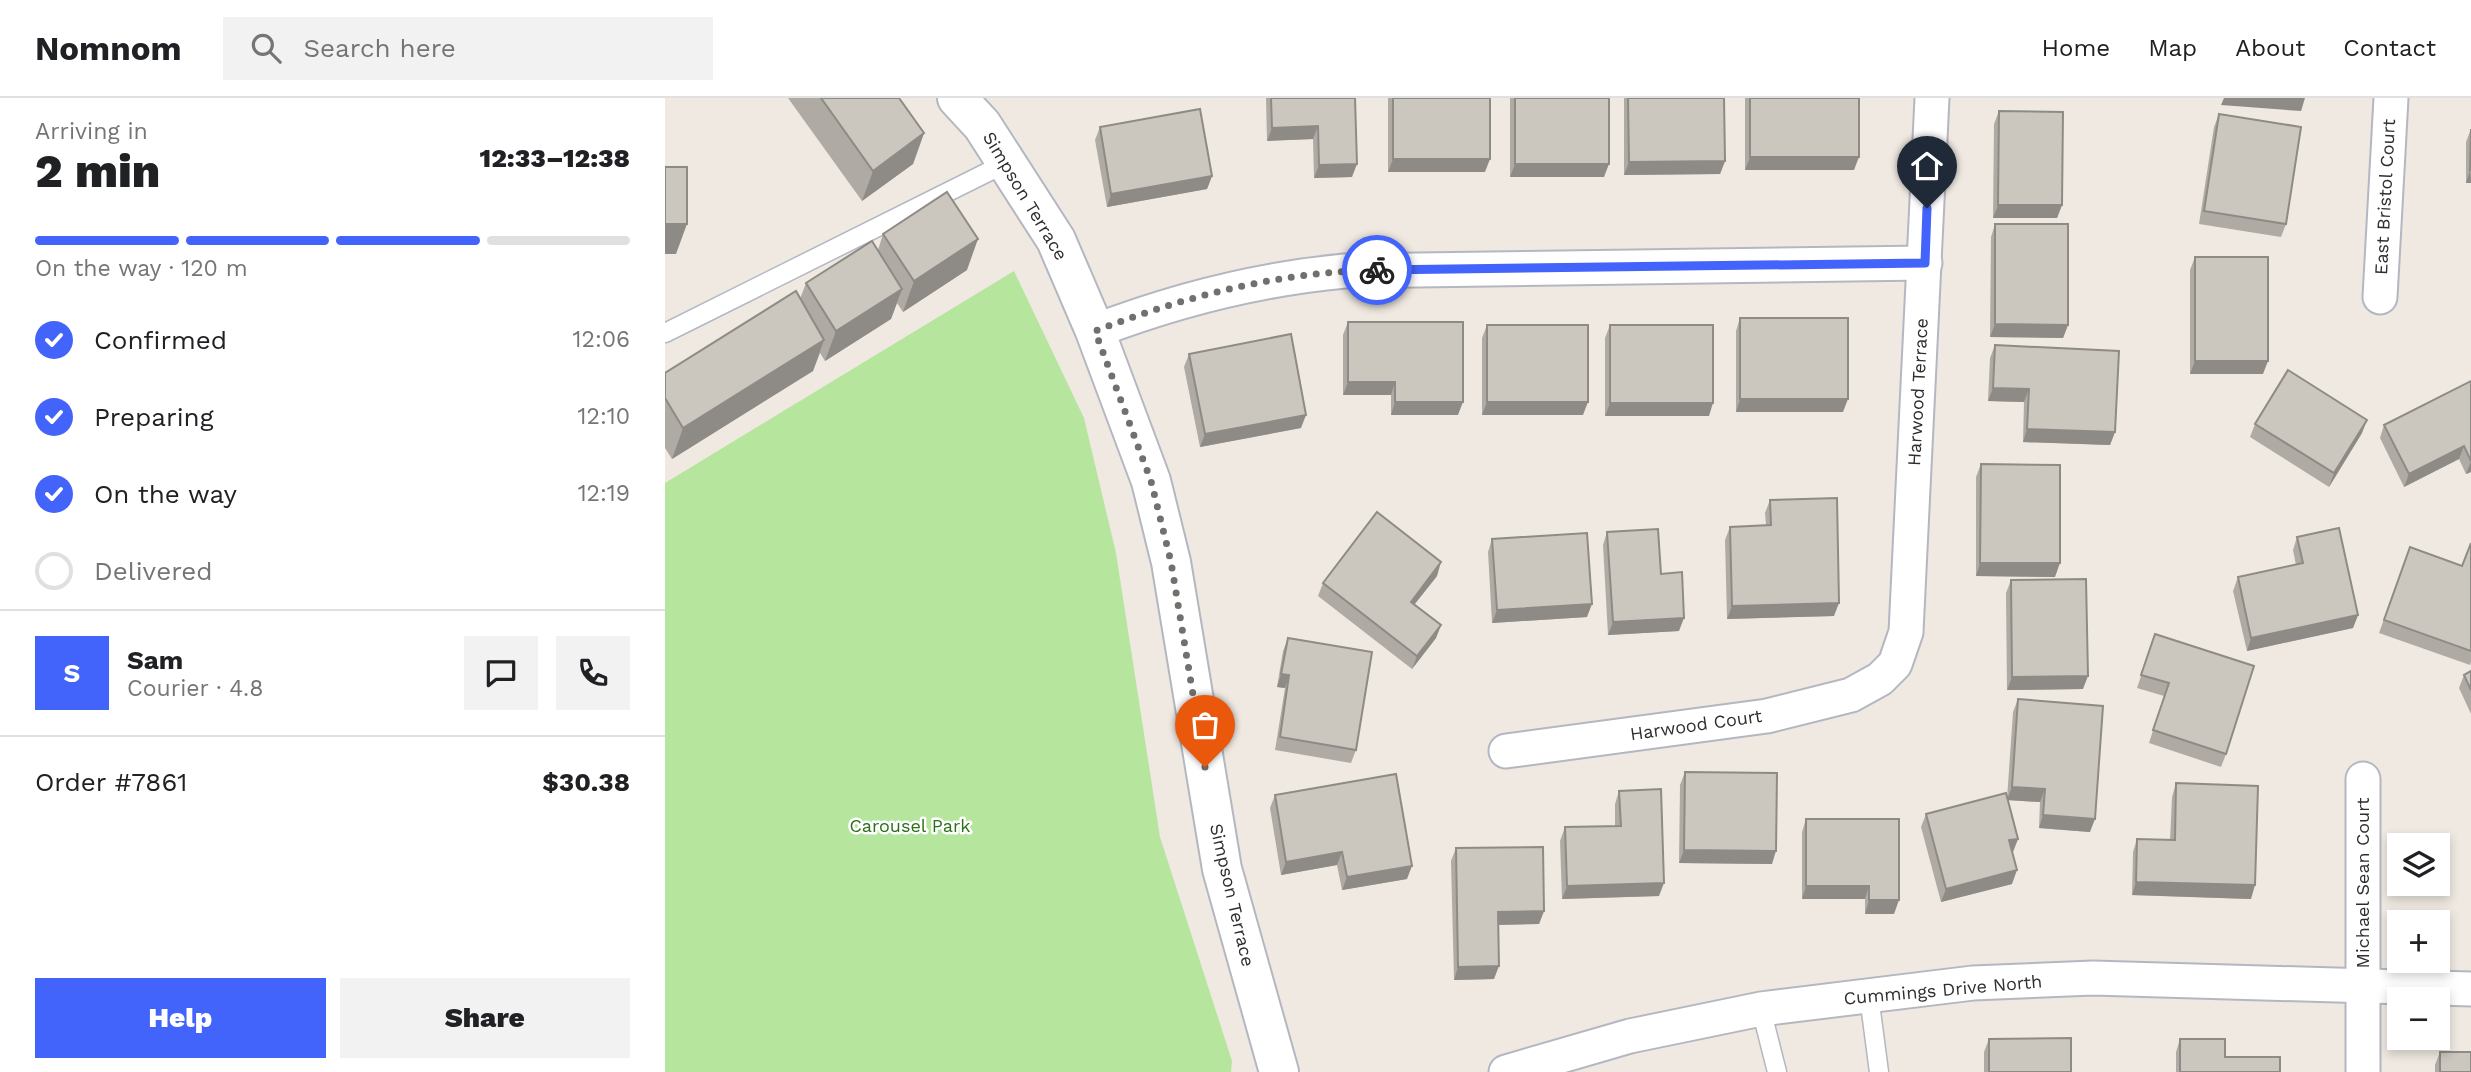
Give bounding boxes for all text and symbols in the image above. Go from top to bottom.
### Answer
search box [223,17,713,80]
text: Nomnom [35,29,181,68]
icon: search [247,29,285,67]
text: Search here [303,33,456,63]
text: Home [2042,34,2110,62]
text: Map [2148,34,2197,62]
text: About [2235,34,2305,62]
text: Contact [2343,34,2436,62]
text: Arriving in [35,118,148,145]
street label: East Bristol Court [2370,118,2399,276]
street label: Simpson Terrace [979,128,1072,264]
pin [1897,136,1957,208]
text: 12:33–12:38 [480,143,630,173]
text: 2 min [35,144,160,198]
icon: home [1908,147,1946,185]
courier [1342,235,1412,305]
icon: bike [1358,251,1396,289]
text: On the way · 120 m [35,255,248,282]
street label: Harwood Terrace [1903,317,1932,467]
icon: check [35,321,73,359]
text: Confirmed [94,325,227,355]
text: 12:06 [573,326,630,353]
icon: check [35,398,73,436]
text: Preparing [94,402,214,432]
text: 12:10 [578,403,630,430]
icon: check [35,475,73,513]
text: On the way [94,479,237,509]
text: 12:19 [578,480,630,507]
text: Delivered [94,556,213,586]
button: chat [464,636,538,710]
button: phone [556,636,630,710]
text: Sam [127,645,183,675]
text: S [64,658,80,688]
text: Courier · 4.8 [127,675,263,702]
pin [1175,695,1235,767]
street label: Harwood Court [1629,705,1764,744]
icon: bag [1186,706,1224,744]
text: Order #7861 [35,767,187,797]
text: $30.38 [542,767,630,797]
street label: Michael Sean Court [2352,797,2373,968]
park label: Carousel Park [849,815,971,836]
street label: Simpson Terrace [1206,821,1259,968]
map controls [2387,833,2450,1050]
button: layers [2387,833,2450,896]
button: + [2387,910,2450,973]
street label: Cummings Drive North [1843,970,2043,1009]
button: Help [35,978,326,1058]
button: Share [340,978,630,1058]
button: − [2387,987,2450,1050]

